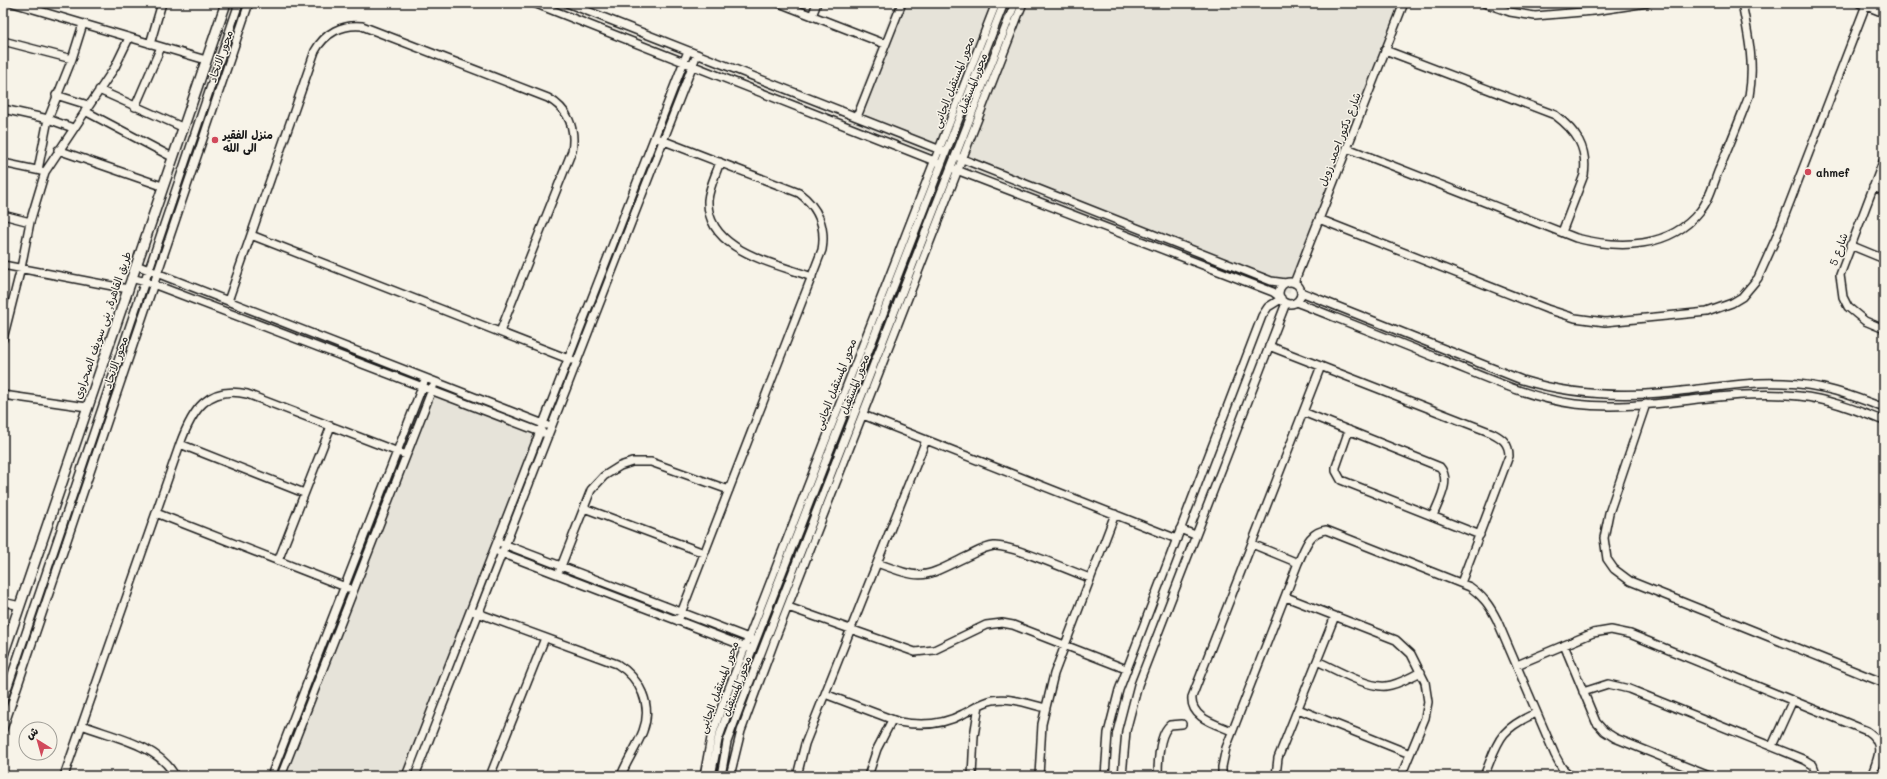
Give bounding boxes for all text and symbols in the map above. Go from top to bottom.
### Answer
street label: محور الاتحاد [204,28,237,84]
street label: محور المستقبل الجانبى [929,34,977,130]
street label: محور المستقبل [954,51,990,115]
street label: شارع دكتور احمد زويل [1314,90,1366,189]
place label: منزل الفقير الى الله [222,127,273,156]
marker: منزل الفقير الى الله [210,135,220,145]
place label: ahmef [1816,165,1849,180]
marker: ahmef [1803,167,1813,177]
street label: شارع 5 [1825,231,1853,268]
street label: طريق القاهرة, بنى سويف الصحراوى [70,249,135,401]
street label: محور الاتحاد [99,334,132,390]
street label: محور المستقبل الجانبى [811,336,859,432]
street label: محور المستقبل [836,352,872,416]
street label: محور المستقبل الجانبى [694,639,743,735]
street label: محور المستقبل [718,654,755,719]
north arrow [18,721,58,761]
text: ش [22,723,41,742]

